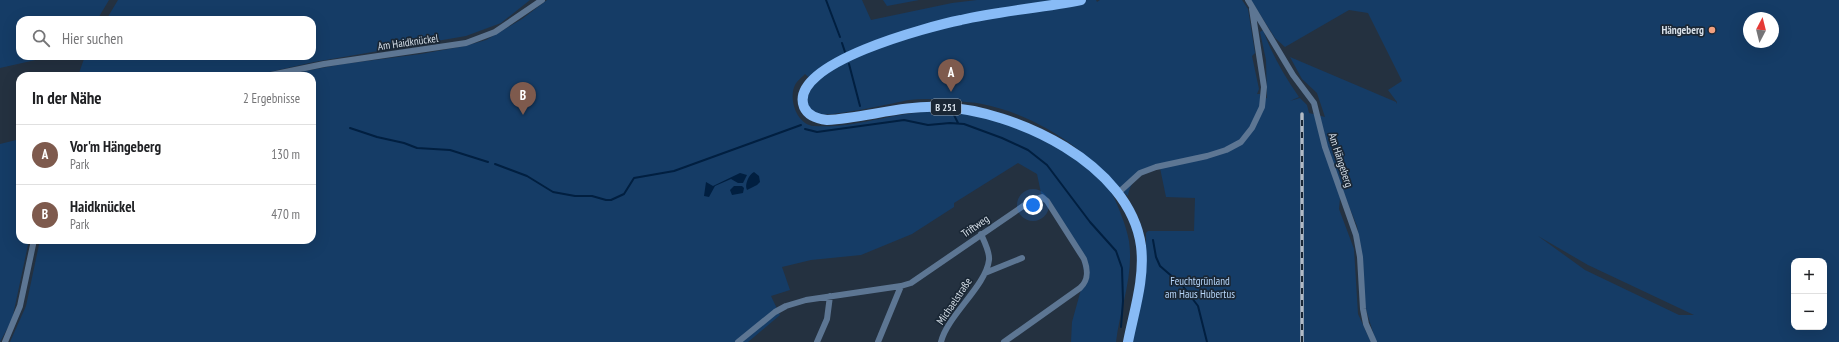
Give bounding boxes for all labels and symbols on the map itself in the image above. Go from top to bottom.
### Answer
north arrow [1743,12,1779,48]
place label: Hängeberg [1661,23,1704,37]
marker: Hängeberg [1707,25,1717,35]
street label: Am Haidknückel [377,31,440,53]
pin: A [938,59,964,92]
pin: B [510,82,536,115]
road number: B 251 [931,99,961,115]
street label: Am Hängeberg [1326,131,1356,189]
your location [1023,195,1043,215]
street label: Triftweg [958,211,992,241]
street label: Michaelstraße [933,274,975,327]
park label: Feuchtgrünland am Haus Hubertus [1165,274,1235,301]

